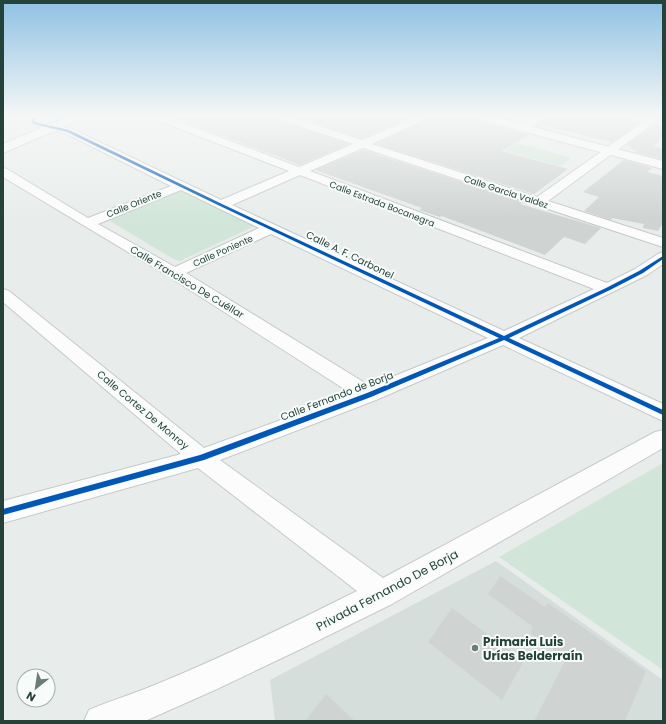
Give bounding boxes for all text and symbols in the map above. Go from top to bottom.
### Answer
street label: Calle García Valdez [462,173,550,211]
street label: Calle Estrada Bocanegra [328,178,436,230]
street label: Calle Oriente [105,187,164,220]
street label: Calle A. F. Carbonel [304,227,396,283]
street label: Calle Poniente [191,232,255,270]
street label: Calle Francisco De Cuéllar [127,242,247,322]
street label: Calle Cortez De Monroy [94,367,193,453]
street label: Calle Fernando de Borja [278,368,396,424]
street label: Privada Fernando De Borja [313,545,461,635]
place label: Primaria Luis Urías Belderraín [483,633,583,664]
marker: Primaria Luis Urías Belderraín [470,643,480,653]
north arrow [16,668,56,708]
text: N [23,688,39,706]

